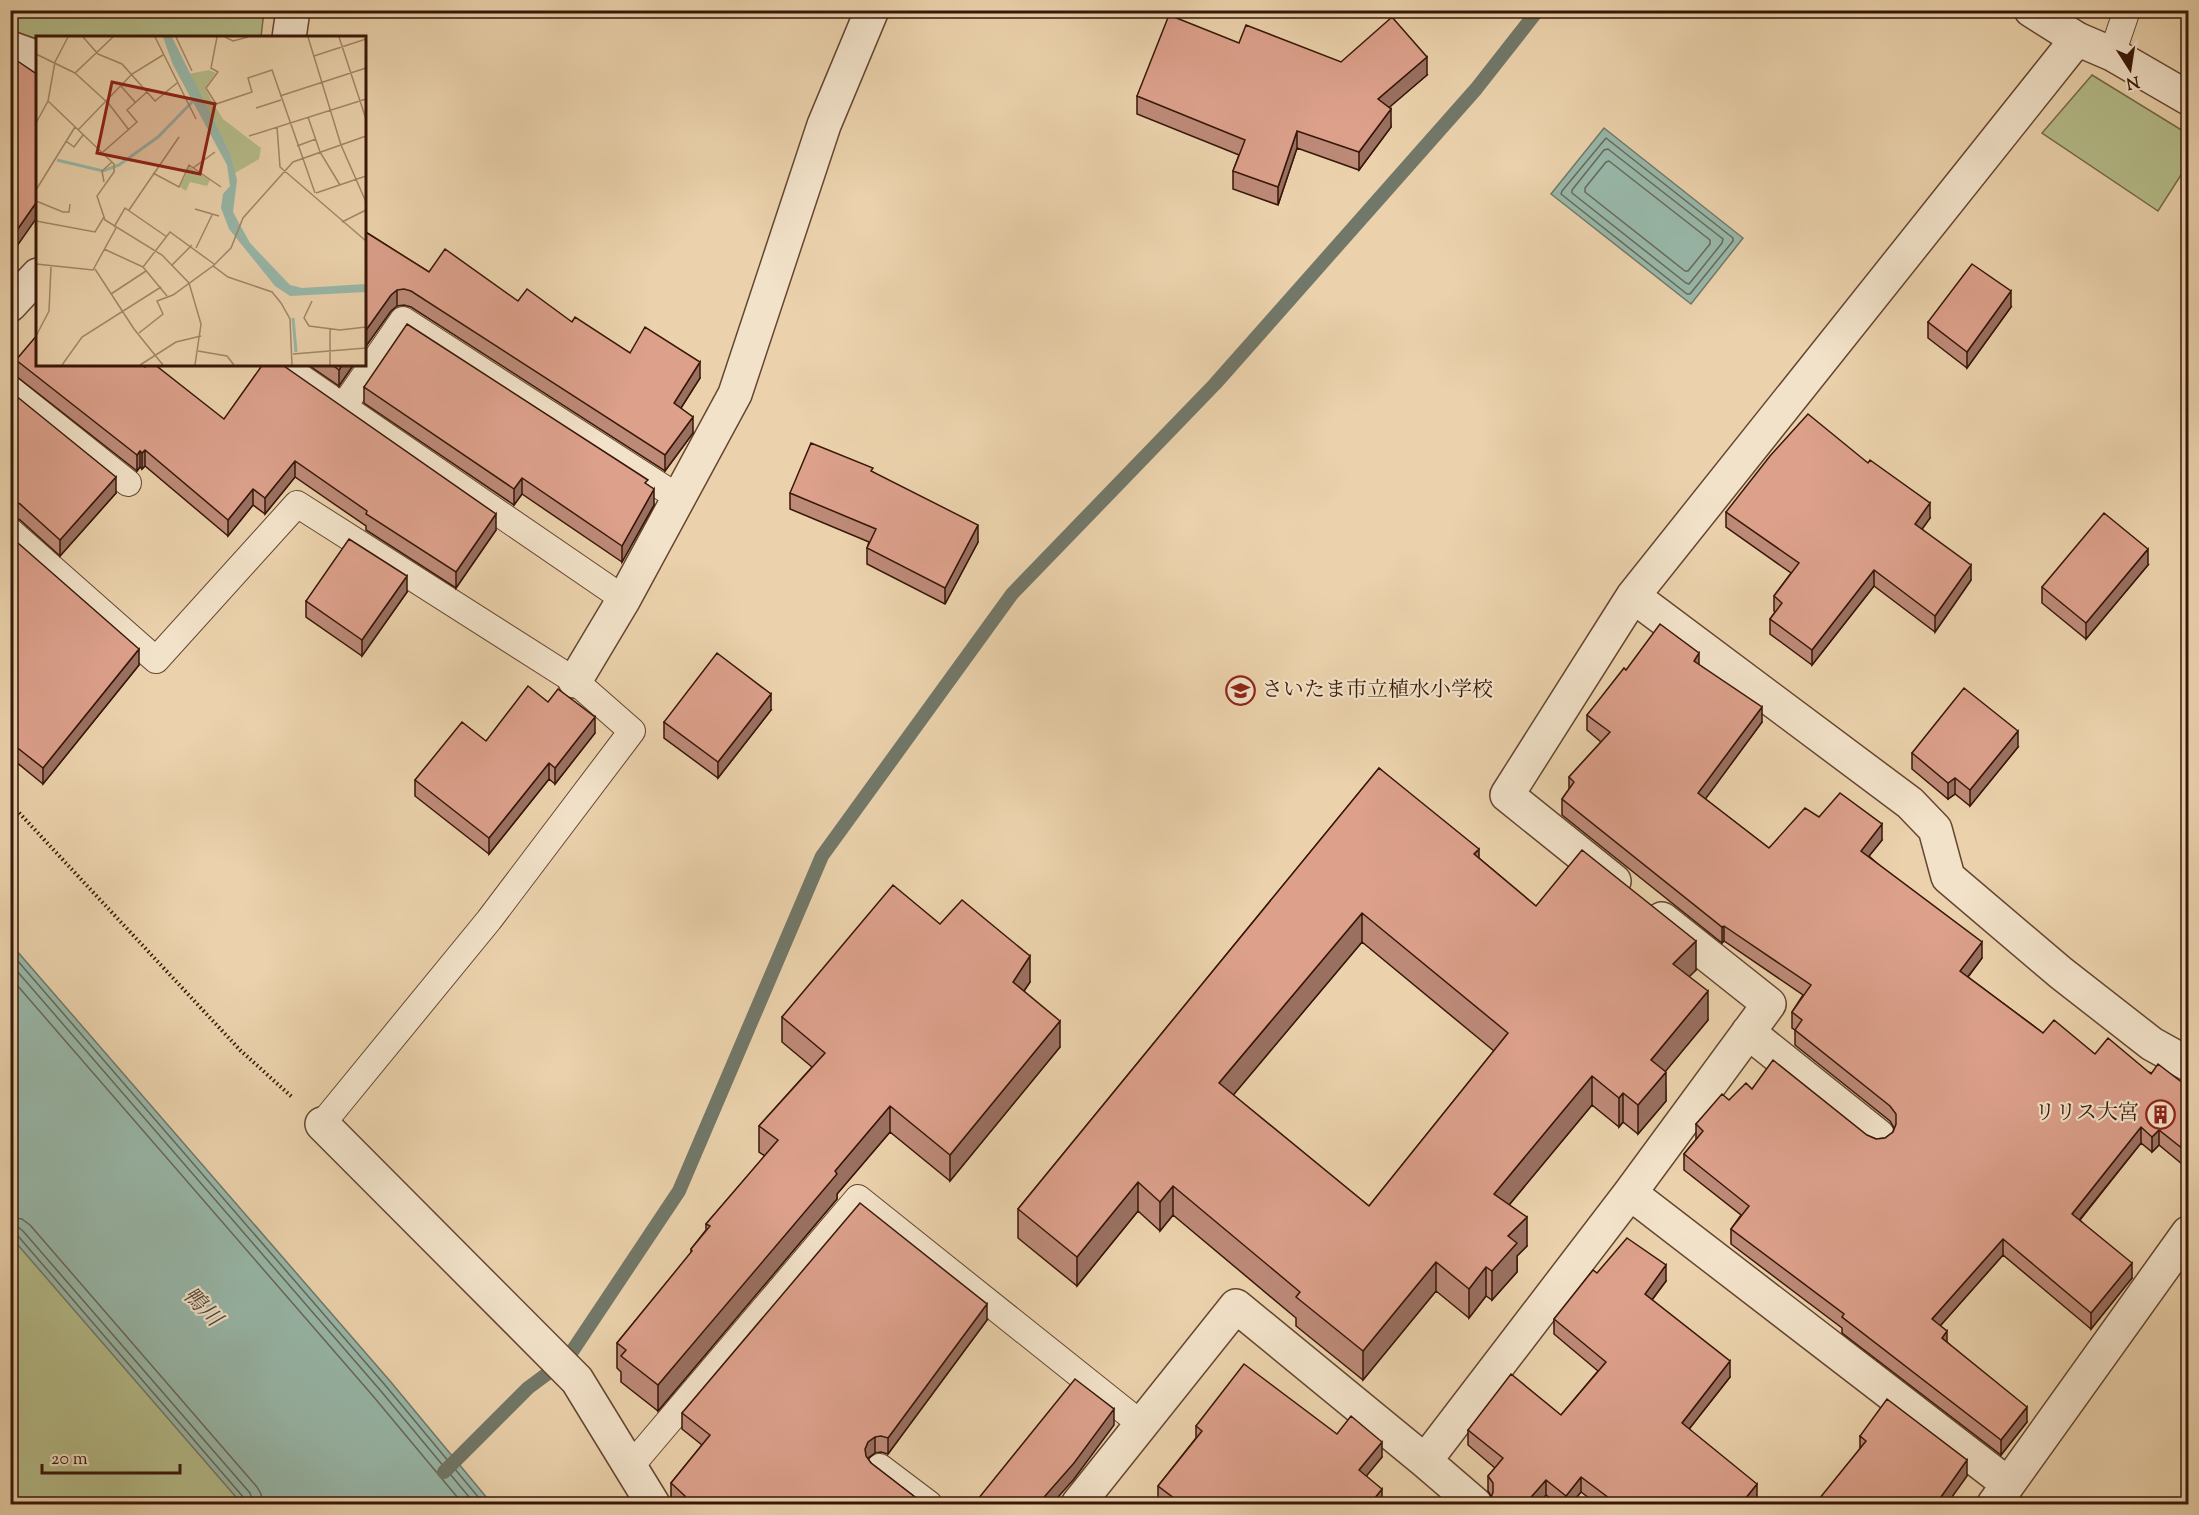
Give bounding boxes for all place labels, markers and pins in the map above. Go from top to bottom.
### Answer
school or university icon: さいたま市立植水小学校 [1225,675,1257,707]
place label: さいたま市立植水小学校 [1262,676,1493,706]
building icon: リリス大宮 [2144,1098,2176,1130]
place label: リリス大宮 [2034,1099,2139,1129]

